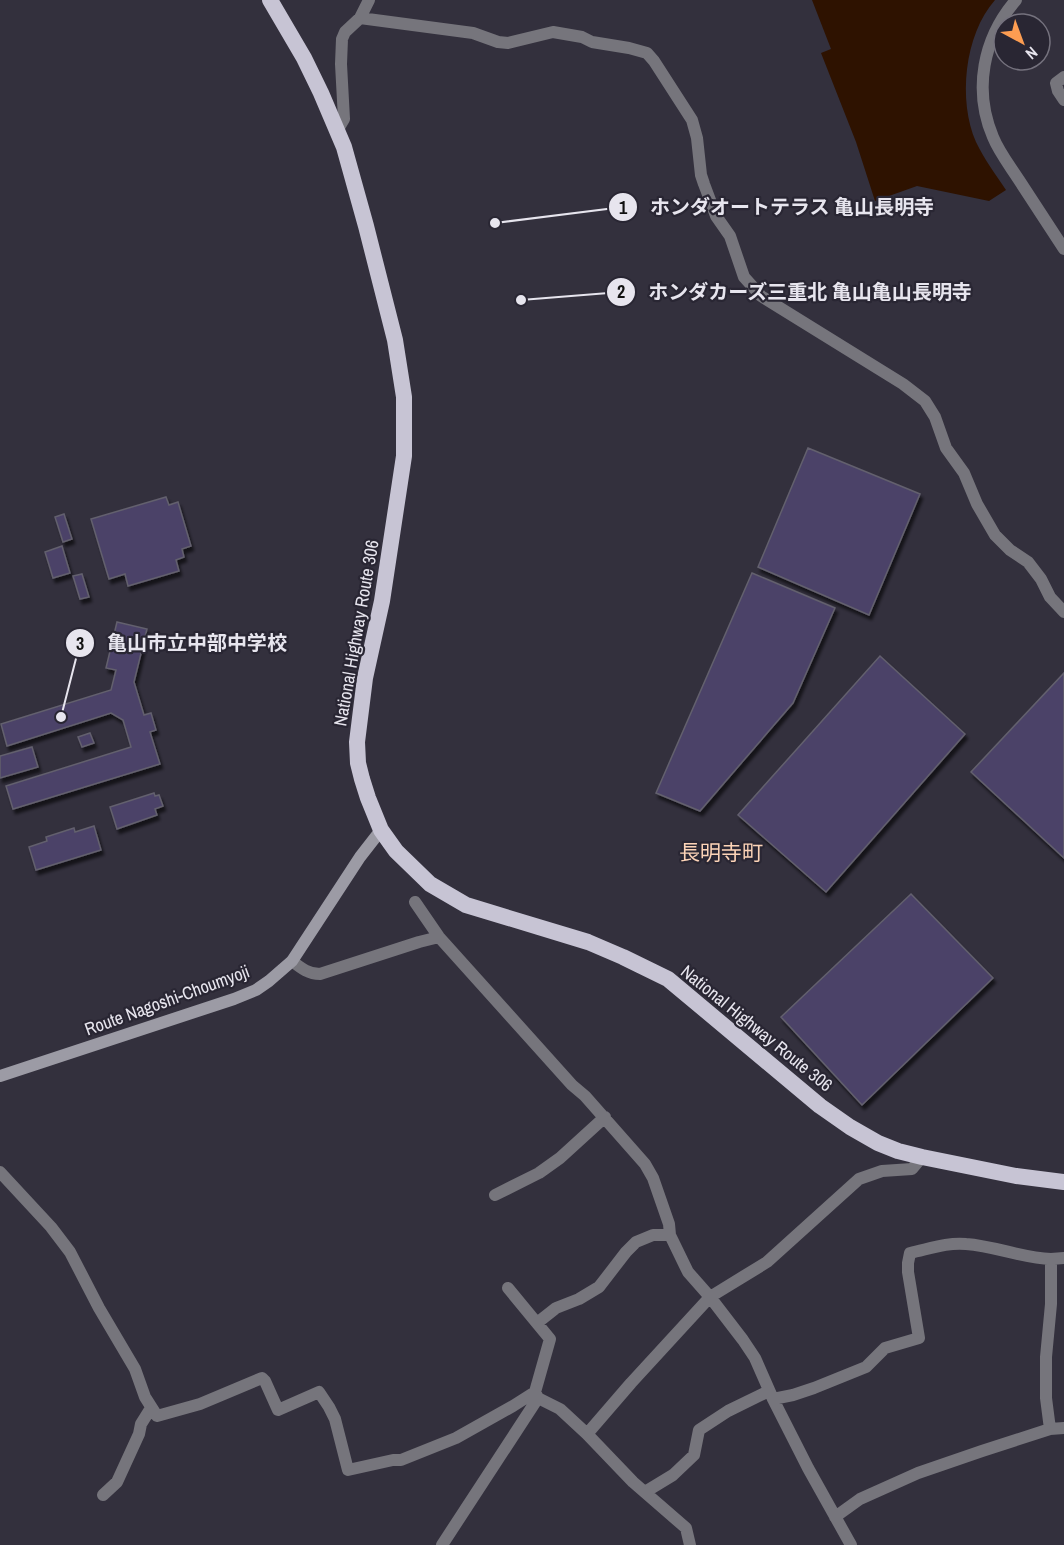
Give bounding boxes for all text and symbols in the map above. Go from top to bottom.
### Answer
north arrow [992,12,1052,72]
text: N [1021,42,1043,65]
callout: ホンダオートテラス 亀山長明寺 [608,188,947,226]
text: ホンダオートテラス 亀山長明寺 [650,193,934,220]
text: 1 [619,195,628,220]
callout: ホンダカーズ三重北 亀山亀山長明寺 [606,273,984,311]
text: ホンダカーズ三重北 亀山亀山長明寺 [648,278,972,305]
text: 2 [617,279,625,304]
street label: National Highway Route 306 [327,538,385,728]
callout: 亀山市立中部中学校 [65,624,299,662]
text: 亀山市立中部中学校 [107,629,287,656]
text: 3 [76,631,84,656]
district label: 長明寺町 [679,838,763,867]
street label: Route Nagoshi-Choumyoji [81,959,253,1041]
street label: National Highway Route 306 [676,959,838,1097]

